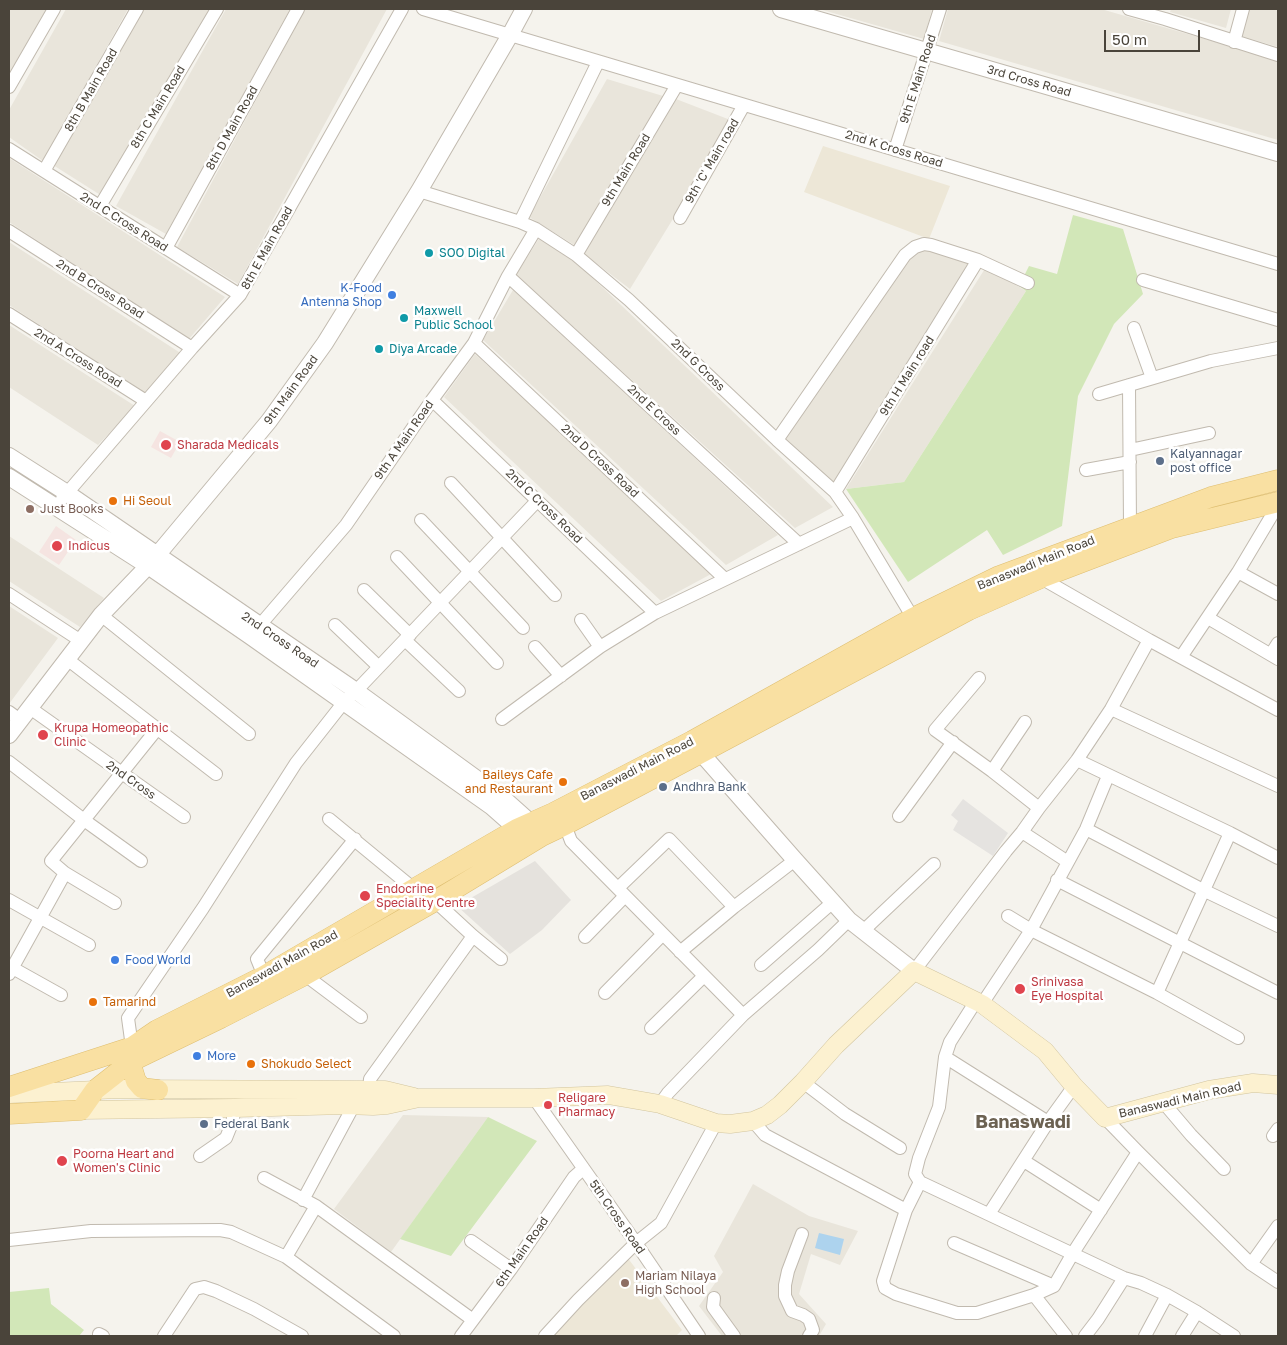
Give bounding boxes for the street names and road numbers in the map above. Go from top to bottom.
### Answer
street label: 9th E Main Road [897,33,939,125]
street label: 8th B Main Road [61,46,121,134]
street label: 3rd Cross Road [985,62,1073,100]
street label: 8th C Main Road [128,63,188,151]
street label: 8th D Main Road [203,83,261,173]
street label: 9th 'C' Main road [682,116,742,206]
street label: 2nd K Cross Road [844,127,944,171]
street label: 9th Main Road [599,131,653,209]
street label: 2nd C Cross Road [77,189,171,255]
street label: 8th E Main Road [238,204,296,292]
street label: 2nd B Cross Road [53,256,147,322]
street label: 2nd A Cross Road [31,325,125,391]
street label: 9th H Main road [877,334,937,418]
street label: 2nd G Cross [668,336,728,394]
street label: 9th Main Road [261,352,321,428]
street label: 2nd E Cross [624,382,684,438]
street label: 9th A Main Road [371,398,437,482]
street label: 2nd D Cross Road [558,421,642,501]
street label: 2nd C Cross Road [503,466,585,546]
street label: Banaswadi Main Road [975,533,1097,593]
street label: 2nd Cross Road [239,609,321,671]
street label: Banaswadi Main Road [578,734,696,804]
street label: 2nd Cross [103,758,159,802]
street label: Banaswadi Main Road [224,927,340,1001]
street label: Banaswadi Main Road [1117,1079,1243,1121]
street label: 5th Cross Road [586,1177,648,1257]
street label: 6th Main Road [492,1214,552,1290]

